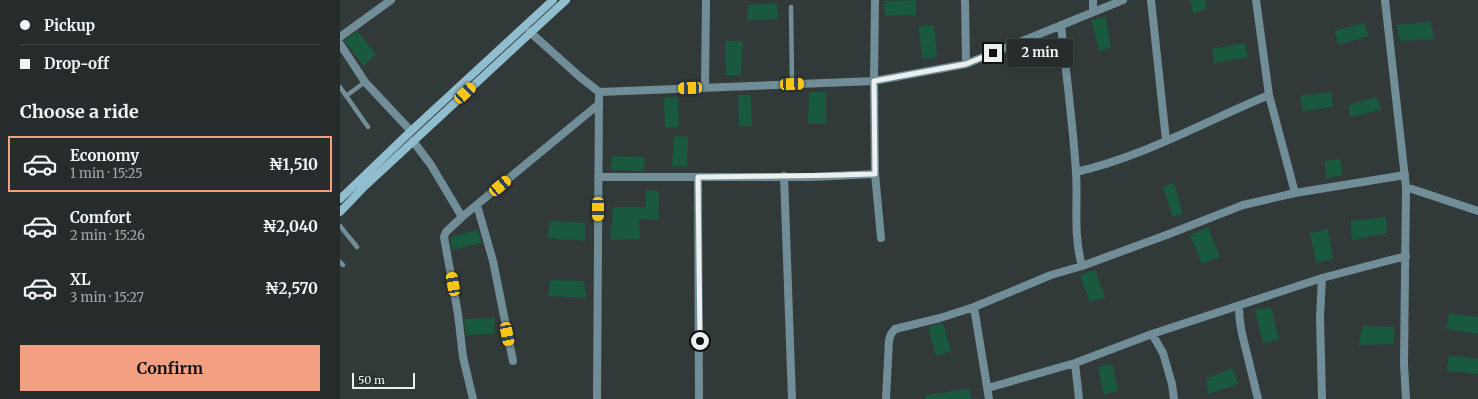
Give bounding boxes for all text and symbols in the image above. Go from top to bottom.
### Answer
text: Pickup [44,16,95,35]
callout: 2 min [1007,39,1073,67]
route end [984,44,1002,62]
text: 2 min [1021,44,1059,61]
text: Drop-off [44,54,109,73]
car [780,78,804,90]
car [452,80,478,106]
car [678,82,702,94]
text: Choose a ride [20,100,139,123]
icon: car [22,146,58,182]
text: Economy [70,146,139,165]
text: ₦1,510 [269,155,318,174]
text: 1 min · 15:25 [70,165,143,182]
car [487,174,513,198]
car [592,197,604,221]
icon: car [22,208,58,244]
text: Comfort [70,208,131,227]
text: ₦2,040 [263,217,318,236]
text: 2 min · 15:26 [70,227,145,244]
icon: car [22,270,58,306]
text: XL [70,270,91,289]
car [445,271,461,297]
text: ₦2,570 [265,279,318,298]
text: 3 min · 15:27 [70,289,144,306]
car [499,321,515,347]
route start [691,332,709,350]
button: Confirm [20,345,320,391]
scale bar [352,371,415,390]
text: 50 m [358,373,385,387]

